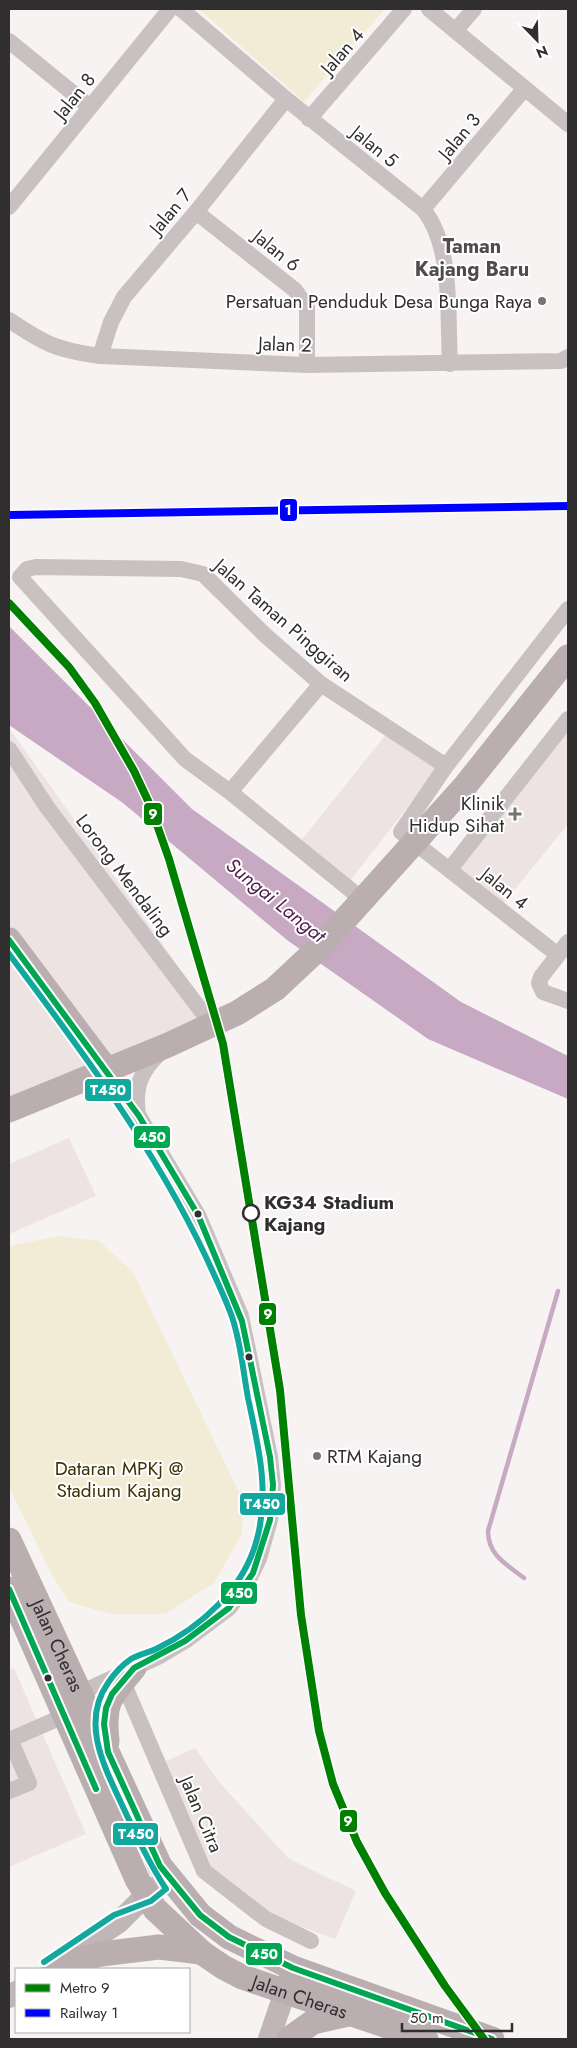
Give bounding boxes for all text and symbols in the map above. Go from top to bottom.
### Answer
north arrow [512,15,562,65]
street label: Jalan 4 [313,22,370,83]
text: N [533,41,551,63]
street label: Jalan 8 [45,67,102,128]
street label: Jalan 3 [430,107,487,168]
street label: Jalan 5 [343,117,404,174]
street label: Jalan 7 [141,182,198,243]
street label: Jalan 6 [245,221,306,278]
district label: Taman Kajang Baru [415,232,529,284]
place label: Persatuan Penduduk Desa Bunga Raya [226,288,532,315]
marker: Persatuan Penduduk Desa Bunga Raya [536,295,548,307]
street label: Jalan 2 [255,330,312,359]
line badge: 1 [279,498,298,522]
text: 1 [284,500,292,520]
street label: Jalan Taman Pinggiran [206,550,359,688]
place label: Klinik Hidup Sihat [409,790,505,839]
line badge: 9 [143,802,163,826]
text: 9 [148,804,158,824]
marker: Klinik Hidup Sihat [508,807,522,821]
street label: Lorong Mendaling [70,808,180,942]
water label: Sungai Langat [220,851,333,951]
street label: Jalan 4 [473,859,534,916]
line badge: T450 [84,1078,132,1102]
text: T450 [90,1080,126,1100]
line badge: 450 [133,1125,171,1149]
text: 450 [138,1127,166,1147]
place label: KG34 Stadium Kajang [264,1189,394,1238]
marker: KG34 Stadium Kajang [242,1204,260,1222]
unlabelled marker [193,1209,203,1219]
line badge: 9 [258,1302,277,1326]
text: 9 [263,1304,273,1324]
unlabelled marker [244,1352,254,1362]
place label: RTM Kajang [327,1443,422,1470]
marker: RTM Kajang [311,1450,323,1462]
park label: Dataran MPKj @ Stadium Kajang [55,1455,183,1504]
line badge: T450 [239,1492,286,1516]
text: T450 [244,1494,280,1514]
line badge: 450 [220,1581,258,1605]
text: 450 [225,1583,253,1603]
street label: Jalan Cheras [23,1592,91,1696]
unlabelled marker [43,1673,53,1683]
street label: Jalan Citra [172,1769,230,1857]
line badge: 9 [339,1809,358,1833]
text: 9 [343,1811,353,1831]
line badge: T450 [112,1822,159,1846]
text: T450 [118,1824,154,1844]
line badge: 450 [245,1942,283,1966]
text: 450 [250,1944,278,1964]
street label: Jalan Cheras [246,1967,351,2026]
legend [15,1968,190,2033]
text: Metro 9 [60,1977,110,1999]
scale bar [402,2000,512,2032]
text: Railway 1 [60,2002,118,2024]
text: 50 m [410,2007,444,2029]

